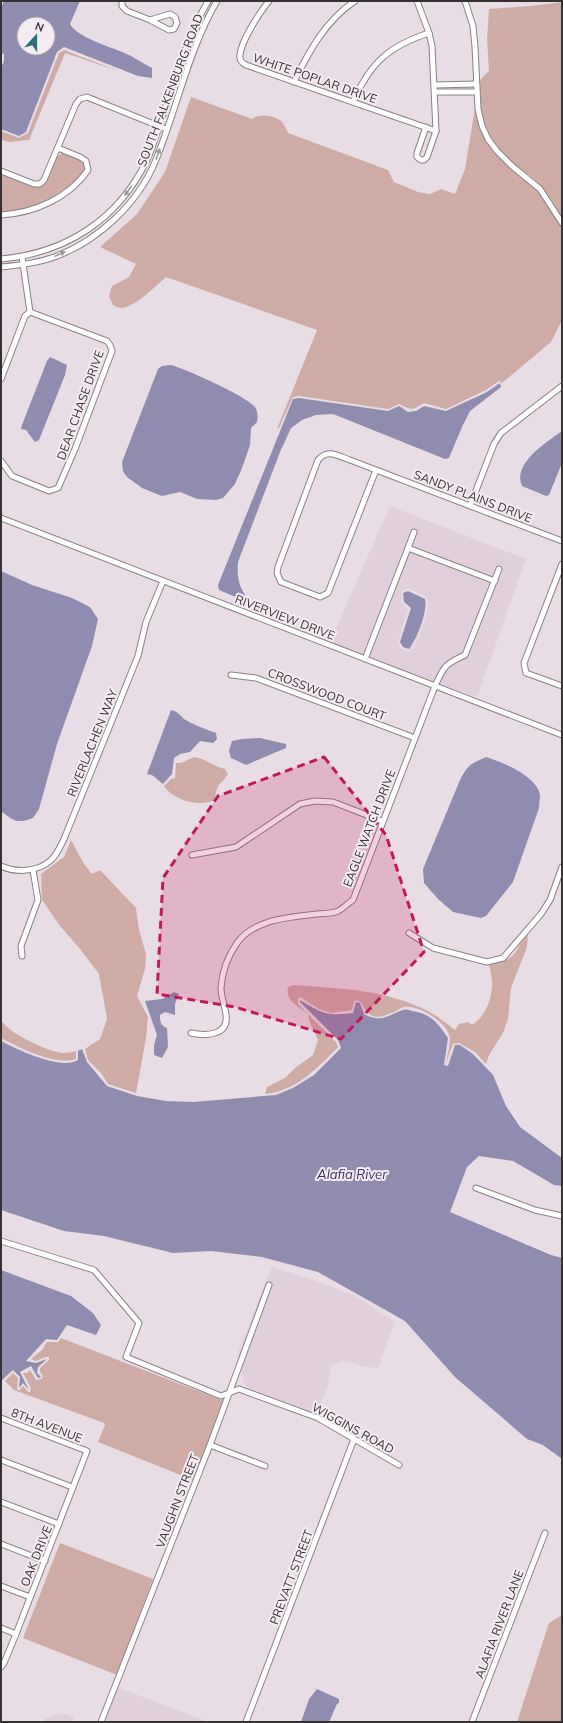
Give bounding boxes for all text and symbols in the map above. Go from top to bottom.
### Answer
street label: SOUTH FALKENBURG ROAD [134,12,206,168]
north arrow [16,16,56,56]
text: N [33,19,46,35]
street label: WHITE POPLAR DRIVE [251,50,379,106]
one-way arrow [155,147,161,159]
one-way arrow [124,186,132,197]
one-way arrow [55,251,66,257]
street label: DEAR CHASE DRIVE [53,348,107,462]
street label: SANDY PLAINS DRIVE [412,467,534,525]
street label: RIVERVIEW DRIVE [233,591,337,643]
street label: CROSSWOOD COURT [266,664,389,724]
street label: RIVERLACHEN WAY [64,686,121,799]
street label: EAGLE WATCH DRIVE [340,767,398,889]
water label: Alafia River [316,1166,388,1182]
street label: WIGGINS ROAD [309,1399,397,1457]
street label: 8TH AVENUE [9,1405,85,1445]
street label: VAUGHN STREET [152,1451,202,1550]
street label: OAK DRIVE [17,1523,55,1589]
street label: PREVATT STREET [266,1527,316,1627]
street label: ALAFIA RIVER LANE [471,1568,527,1680]

